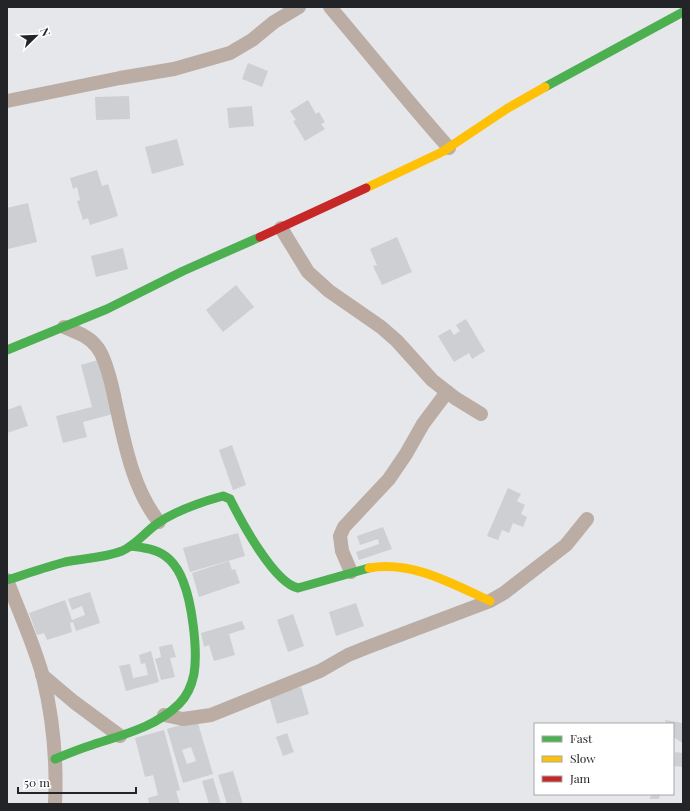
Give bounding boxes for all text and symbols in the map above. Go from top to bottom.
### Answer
north arrow [16,16,56,56]
text: N [37,25,54,39]
legend [534,723,674,795]
text: Fast [570,730,593,746]
text: Slow [570,750,596,766]
scale bar [18,769,136,795]
text: Jam [569,770,591,786]
text: 50 m [24,774,50,790]

